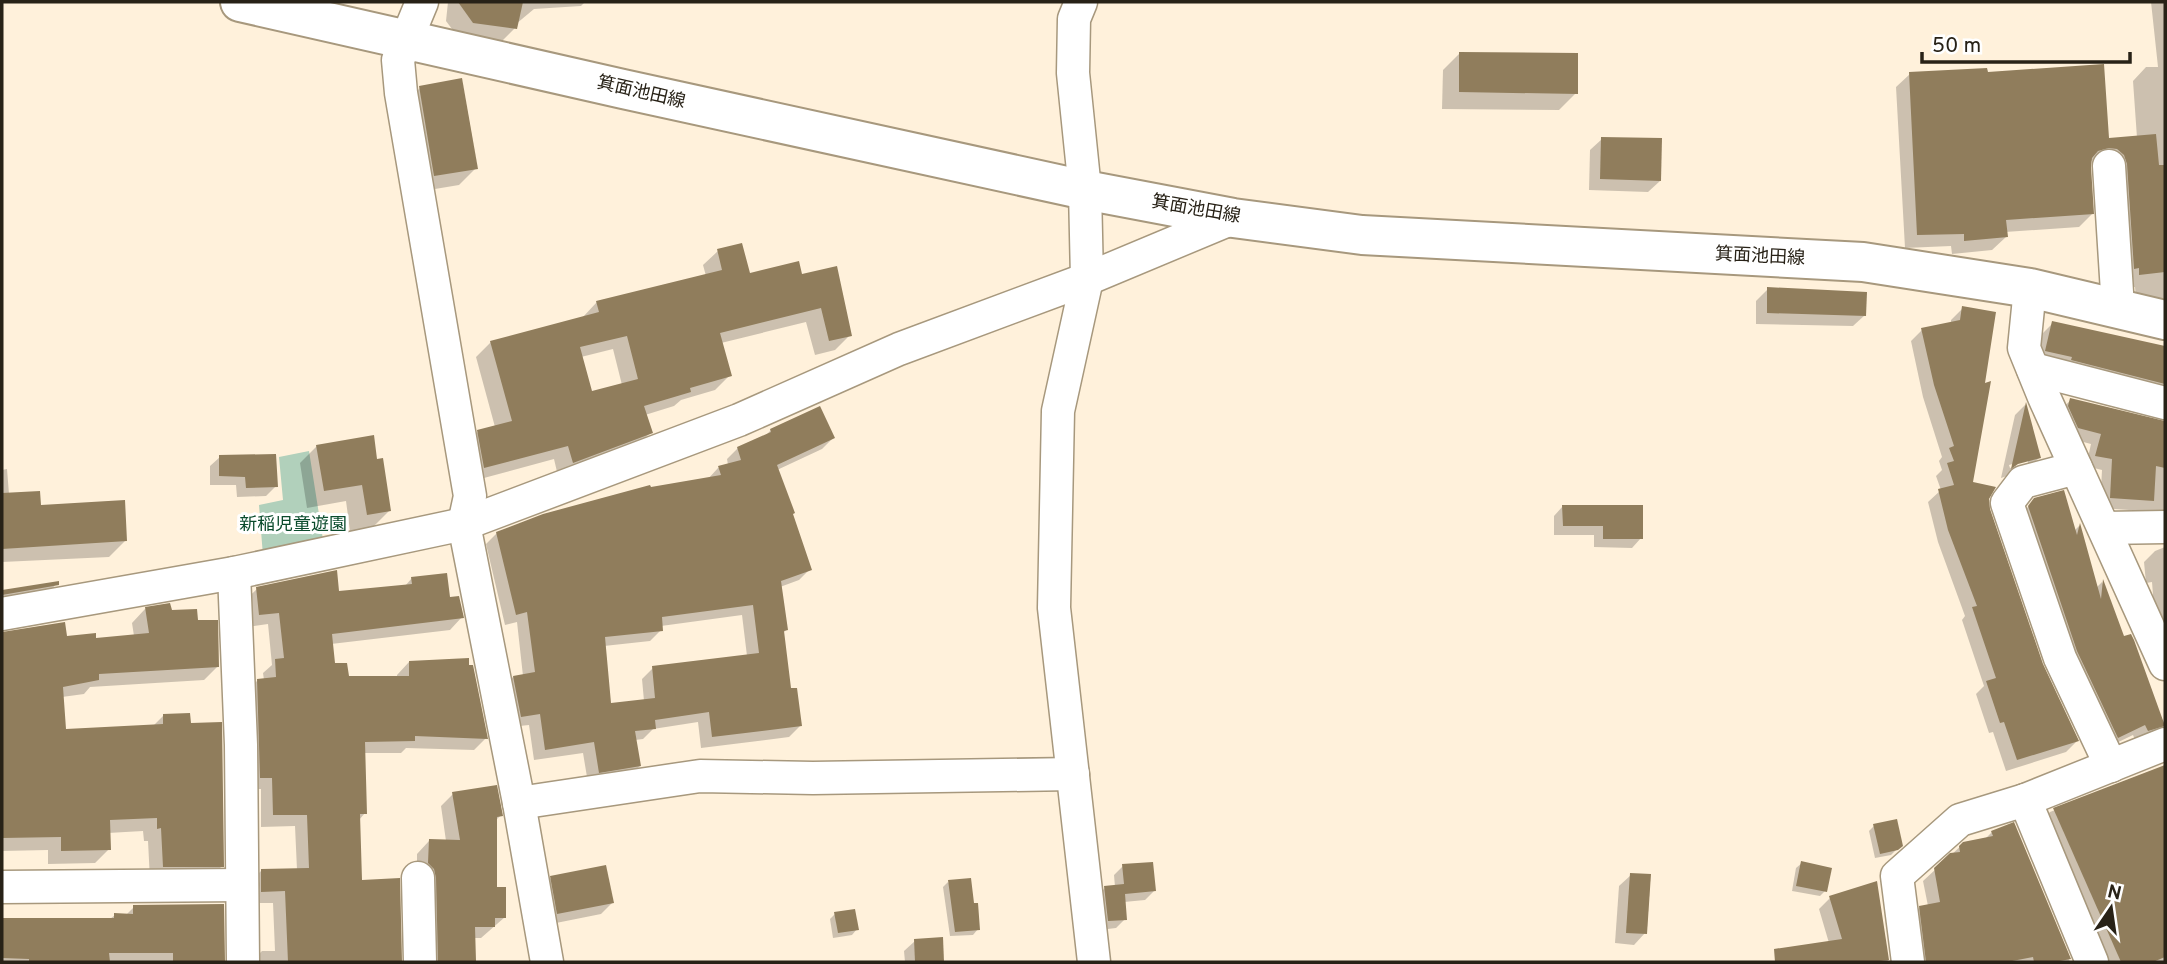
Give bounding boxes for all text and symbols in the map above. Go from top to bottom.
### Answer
scale bar [1922,21,2130,65]
text: 50 m [1932,33,1981,60]
street label: 箕面池田線 [595,72,687,114]
street label: 箕面池田線 [1150,191,1242,229]
street label: 箕面池田線 [1714,243,1806,271]
park label: 新稲児童遊園 [239,514,347,537]
north arrow [2076,873,2146,943]
text: N [2105,880,2124,907]

